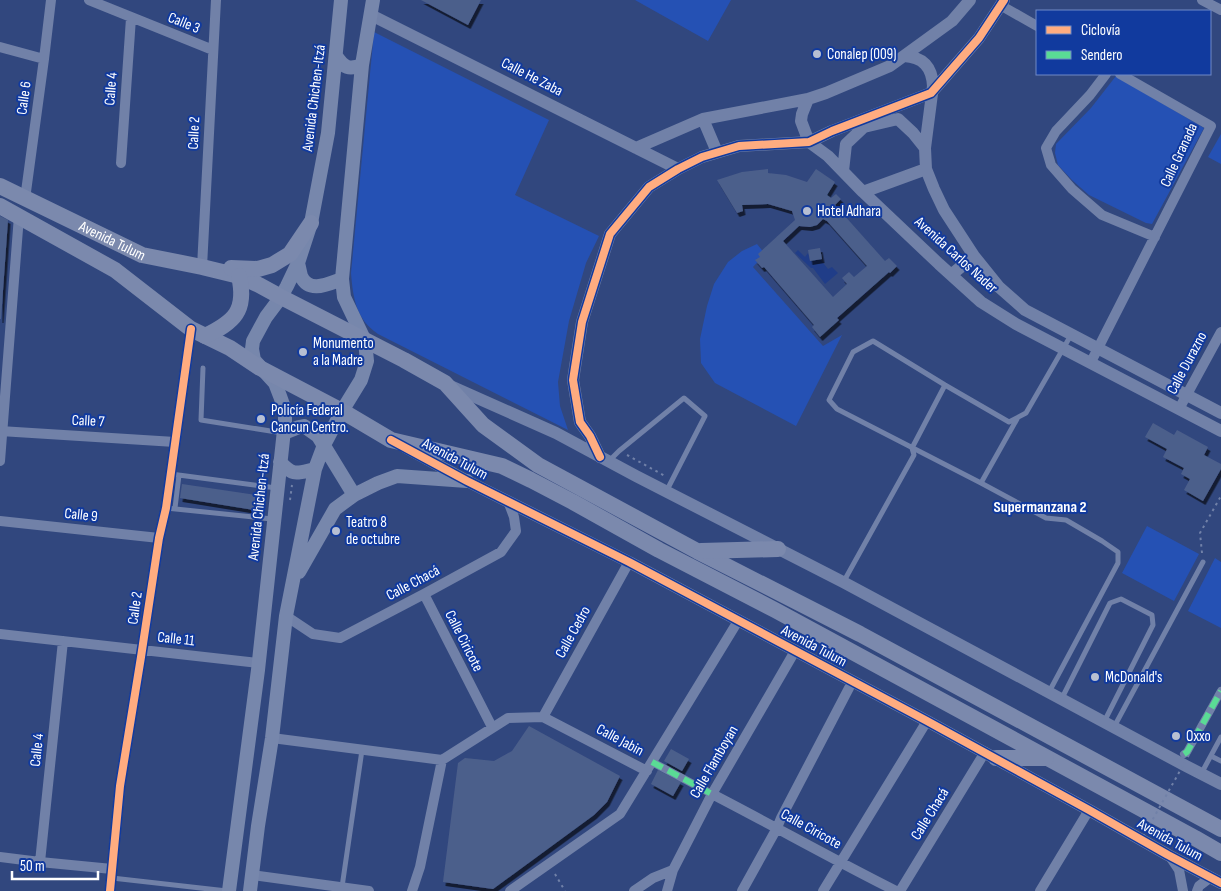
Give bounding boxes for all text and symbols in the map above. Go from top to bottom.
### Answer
street label: Calle 3 [165,8,203,38]
legend [1036,10,1211,75]
text: Ciclovía [1081,21,1121,40]
street label: Avenida Chichen-Itzá [298,43,330,153]
place label: Conalep (009) [827,45,897,64]
text: Sendero [1081,46,1122,65]
marker: Conalep (009) [811,48,823,60]
street label: Calle He Zaba [498,53,566,101]
street label: Calle 4 [100,72,122,106]
street label: Calle 6 [12,80,36,116]
street label: Calle 2 [184,116,204,150]
street label: Calle Granada [1156,120,1202,190]
place label: Hotel Adhara [817,202,881,221]
marker: Hotel Adhara [801,205,813,217]
street label: Avenida Carlos Nader [910,212,1002,298]
street label: Avenida Tulum [75,216,149,265]
street label: Calle Durazno [1163,328,1211,398]
place label: Monumento a la Madre [313,334,374,370]
marker: Monumento a la Madre [297,346,309,358]
place label: Policía Federal Cancun Centro. [271,401,349,437]
street label: Calle 7 [71,411,105,431]
marker: Policía Federal Cancun Centro. [255,413,267,425]
street label: Avenida Tulum [418,433,491,484]
street label: Avenida Chichen-Itzá [244,452,274,562]
district label: Supermanzana 2 [993,498,1087,517]
street label: Calle 9 [63,504,99,526]
place label: Teatro 8 de octubre [346,513,400,549]
marker: Teatro 8 de octubre [330,525,342,537]
street label: Calle Chacá [383,561,443,605]
street label: Calle 2 [123,590,147,626]
street label: Calle Cedro [551,603,595,661]
street label: Calle Ciricote [440,607,488,675]
street label: Avenida Tulum [777,620,850,671]
street label: Calle 11 [156,628,196,650]
place label: McDonald's [1105,668,1163,687]
marker: McDonald's [1089,671,1101,683]
street label: Calle Jabin [593,720,647,760]
street label: Calle Flamboyan [686,722,742,802]
place label: Oxxo [1186,727,1211,746]
marker: Oxxo [1170,730,1182,742]
street label: Calle 4 [26,733,48,767]
street label: Calle Chacá [907,784,954,844]
street label: Calle Ciricote [777,805,845,853]
street label: Avenida Tulum [1133,814,1206,866]
scale bar [12,848,99,880]
text: 50 m [20,857,45,876]

